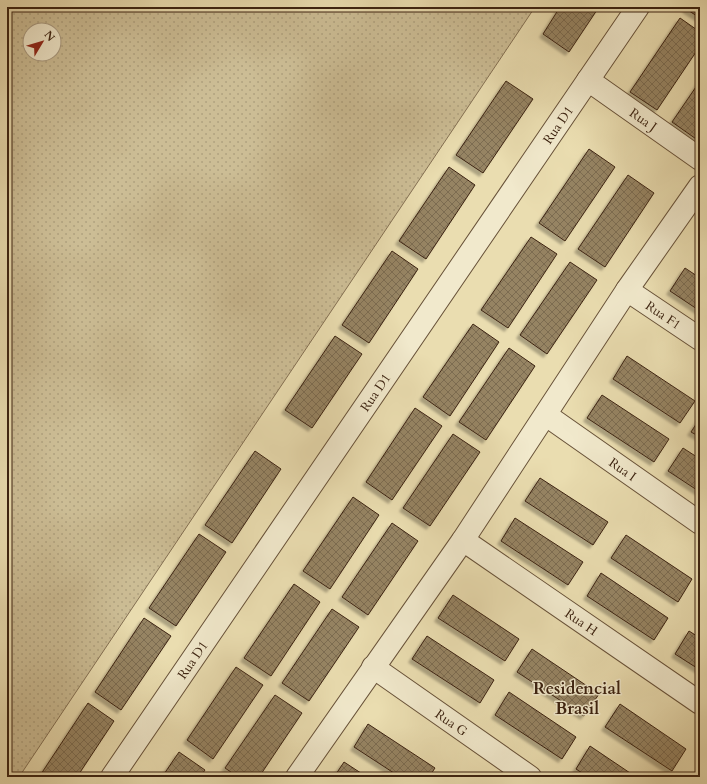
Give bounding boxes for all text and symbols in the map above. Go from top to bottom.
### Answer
north arrow [22,22,62,62]
text: N [41,28,59,45]
street label: Rua D1 [539,103,578,148]
street label: Rua J [626,104,660,136]
street label: Rua F1 [642,297,684,334]
street label: Rua D1 [356,370,395,415]
street label: Rua I [605,454,640,486]
street label: Rua H [561,605,601,640]
street label: Rua D1 [174,638,212,683]
district label: Residencial Brasil [533,677,621,720]
street label: Rua G [431,705,471,740]

